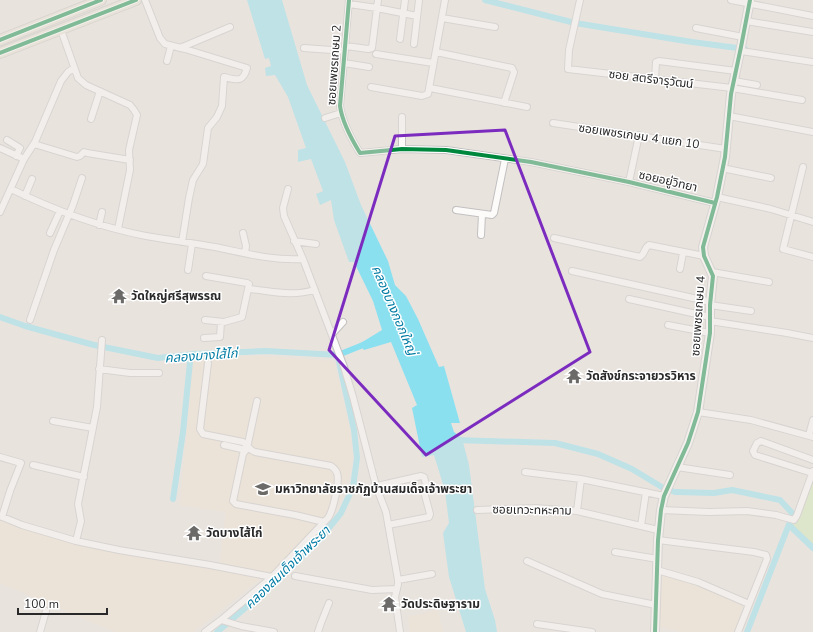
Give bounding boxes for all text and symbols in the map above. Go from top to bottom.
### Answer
street label: ซอยเพชรเกษม 2 [323,24,345,106]
street label: ซอย สตรีจารุวัฒน์ [608,66,694,92]
street label: ซอยเพชรเกษม 4 แยก 10 [577,120,701,152]
street label: ซอยอยู่วิทยา [637,166,699,196]
water label: คลองบางกอกใหญ่ [367,263,422,360]
street label: ซอยเพชรเกษม 4 [687,275,709,357]
temple icon: วัดใหญ่ศรีสุพรรณ [110,287,128,305]
place label: วัดใหญ่ศรีสุพรรณ [131,288,221,304]
water label: คลองบางไส้ไก่ [164,344,240,368]
temple icon: วัดสังข์กระจายวรวิหาร [565,367,583,385]
place label: วัดสังข์กระจายวรวิหาร [586,368,696,384]
school or university icon: มหาวิทยาลัยราชภัฏบ้านสมเด็จเจ้าพระยา [254,480,272,498]
place label: มหาวิทยาลัยราชภัฏบ้านสมเด็จเจ้าพระยา [275,481,472,497]
street label: ซอยเทวะทหะคาม [492,501,572,519]
water label: คลองสมเด็จเจ้าพระยา [241,522,335,613]
temple icon: วัดบางไส้ไก่ [185,524,203,542]
place label: วัดบางไส้ไก่ [206,525,262,541]
scale bar [18,590,107,616]
temple icon: วัดประดิษฐาราม [380,595,398,613]
text: 100 m [24,596,59,612]
place label: วัดประดิษฐาราม [401,596,480,612]

